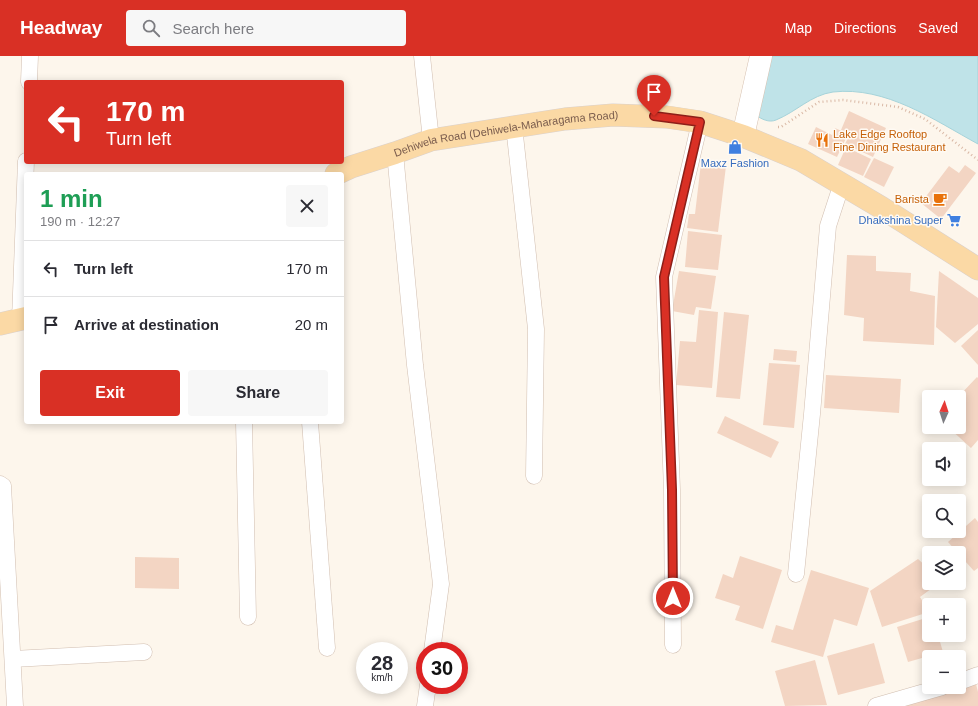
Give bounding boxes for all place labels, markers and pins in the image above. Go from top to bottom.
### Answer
pin [637,75,671,116]
place label: Lake Edge Rooftop Fine Dining Restaurant [833,128,946,153]
restaurant icon: Lake Edge Rooftop Fine Dining Restaurant [814,132,830,148]
shop icon: Maxz Fashion [727,139,743,155]
place label: Maxz Fashion [701,157,769,169]
cafe icon: Barista [932,191,948,207]
place label: Barista [895,193,930,205]
supermarket icon: Dhakshina Super [946,212,962,228]
place label: Dhakshina Super [859,214,943,226]

